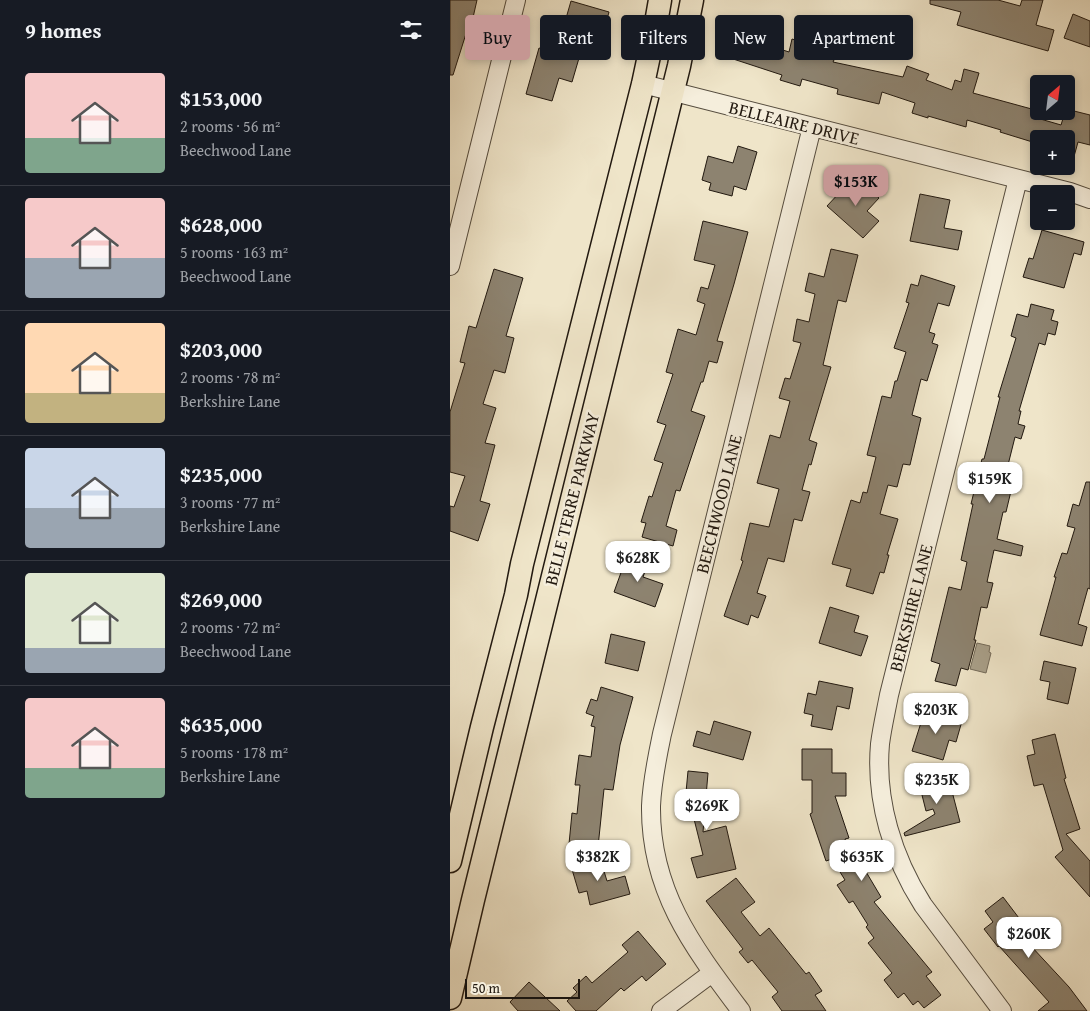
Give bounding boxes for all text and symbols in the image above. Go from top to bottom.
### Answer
text: 9 homes [25,15,101,46]
chip: Buy [465,15,530,60]
chip: Rent [540,15,611,60]
chip: Filters [621,15,705,60]
chip: New [715,15,784,60]
chip: Apartment [794,15,913,60]
icon: filters [397,16,425,44]
north arrow [1030,75,1075,120]
map controls [1030,75,1075,230]
text: $153,000 [180,83,262,114]
icon: home [65,93,125,153]
street label: BELLEAIRE DRIVE [726,93,862,152]
text: 2 rooms · 56 m² [180,114,280,138]
button: + [1030,130,1075,175]
text: Beechwood Lane [180,138,291,162]
pin: $153K [821,164,891,207]
text: $153K [834,169,878,193]
button: − [1030,185,1075,230]
text: $628,000 [180,209,262,240]
icon: home [65,218,125,278]
text: 5 rooms · 163 m² [180,240,288,264]
text: Beechwood Lane [180,264,291,288]
text: $203,000 [180,334,262,365]
icon: home [65,343,125,403]
text: 2 rooms · 78 m² [180,365,280,389]
text: Berkshire Lane [180,389,280,413]
street label: BELLE TERRE PARKWAY [537,409,606,588]
street label: BEECHWOOD LANE [688,432,749,576]
text: $235,000 [180,459,262,490]
pin: $159K [955,462,1025,504]
text: $159K [968,466,1012,490]
icon: home [65,468,125,528]
text: 3 rooms · 77 m² [180,490,280,514]
text: Berkshire Lane [180,514,280,538]
pin: $628K [603,540,673,583]
street label: BERKSHIRE LANE [882,541,939,675]
text: $628K [616,545,660,569]
text: $269,000 [180,584,262,615]
icon: home [65,593,125,653]
text: 2 rooms · 72 m² [180,615,280,639]
text: Beechwood Lane [180,639,291,663]
pin: $203K [901,692,971,735]
text: $203K [914,697,958,721]
text: $635,000 [180,709,262,740]
icon: home [65,718,125,778]
text: 5 rooms · 178 m² [180,740,288,764]
pin: $235K [902,762,972,805]
text: Berkshire Lane [180,764,280,788]
text: $235K [915,767,959,791]
pin: $269K [672,788,742,831]
text: $269K [685,793,729,817]
pin: $382K [563,840,633,882]
pin: $635K [827,840,897,882]
text: $382K [576,844,620,868]
text: $635K [840,844,884,868]
pin: $260K [994,916,1064,959]
text: $260K [1007,921,1051,945]
scale bar [465,976,580,999]
text: 50 m [472,978,500,998]

